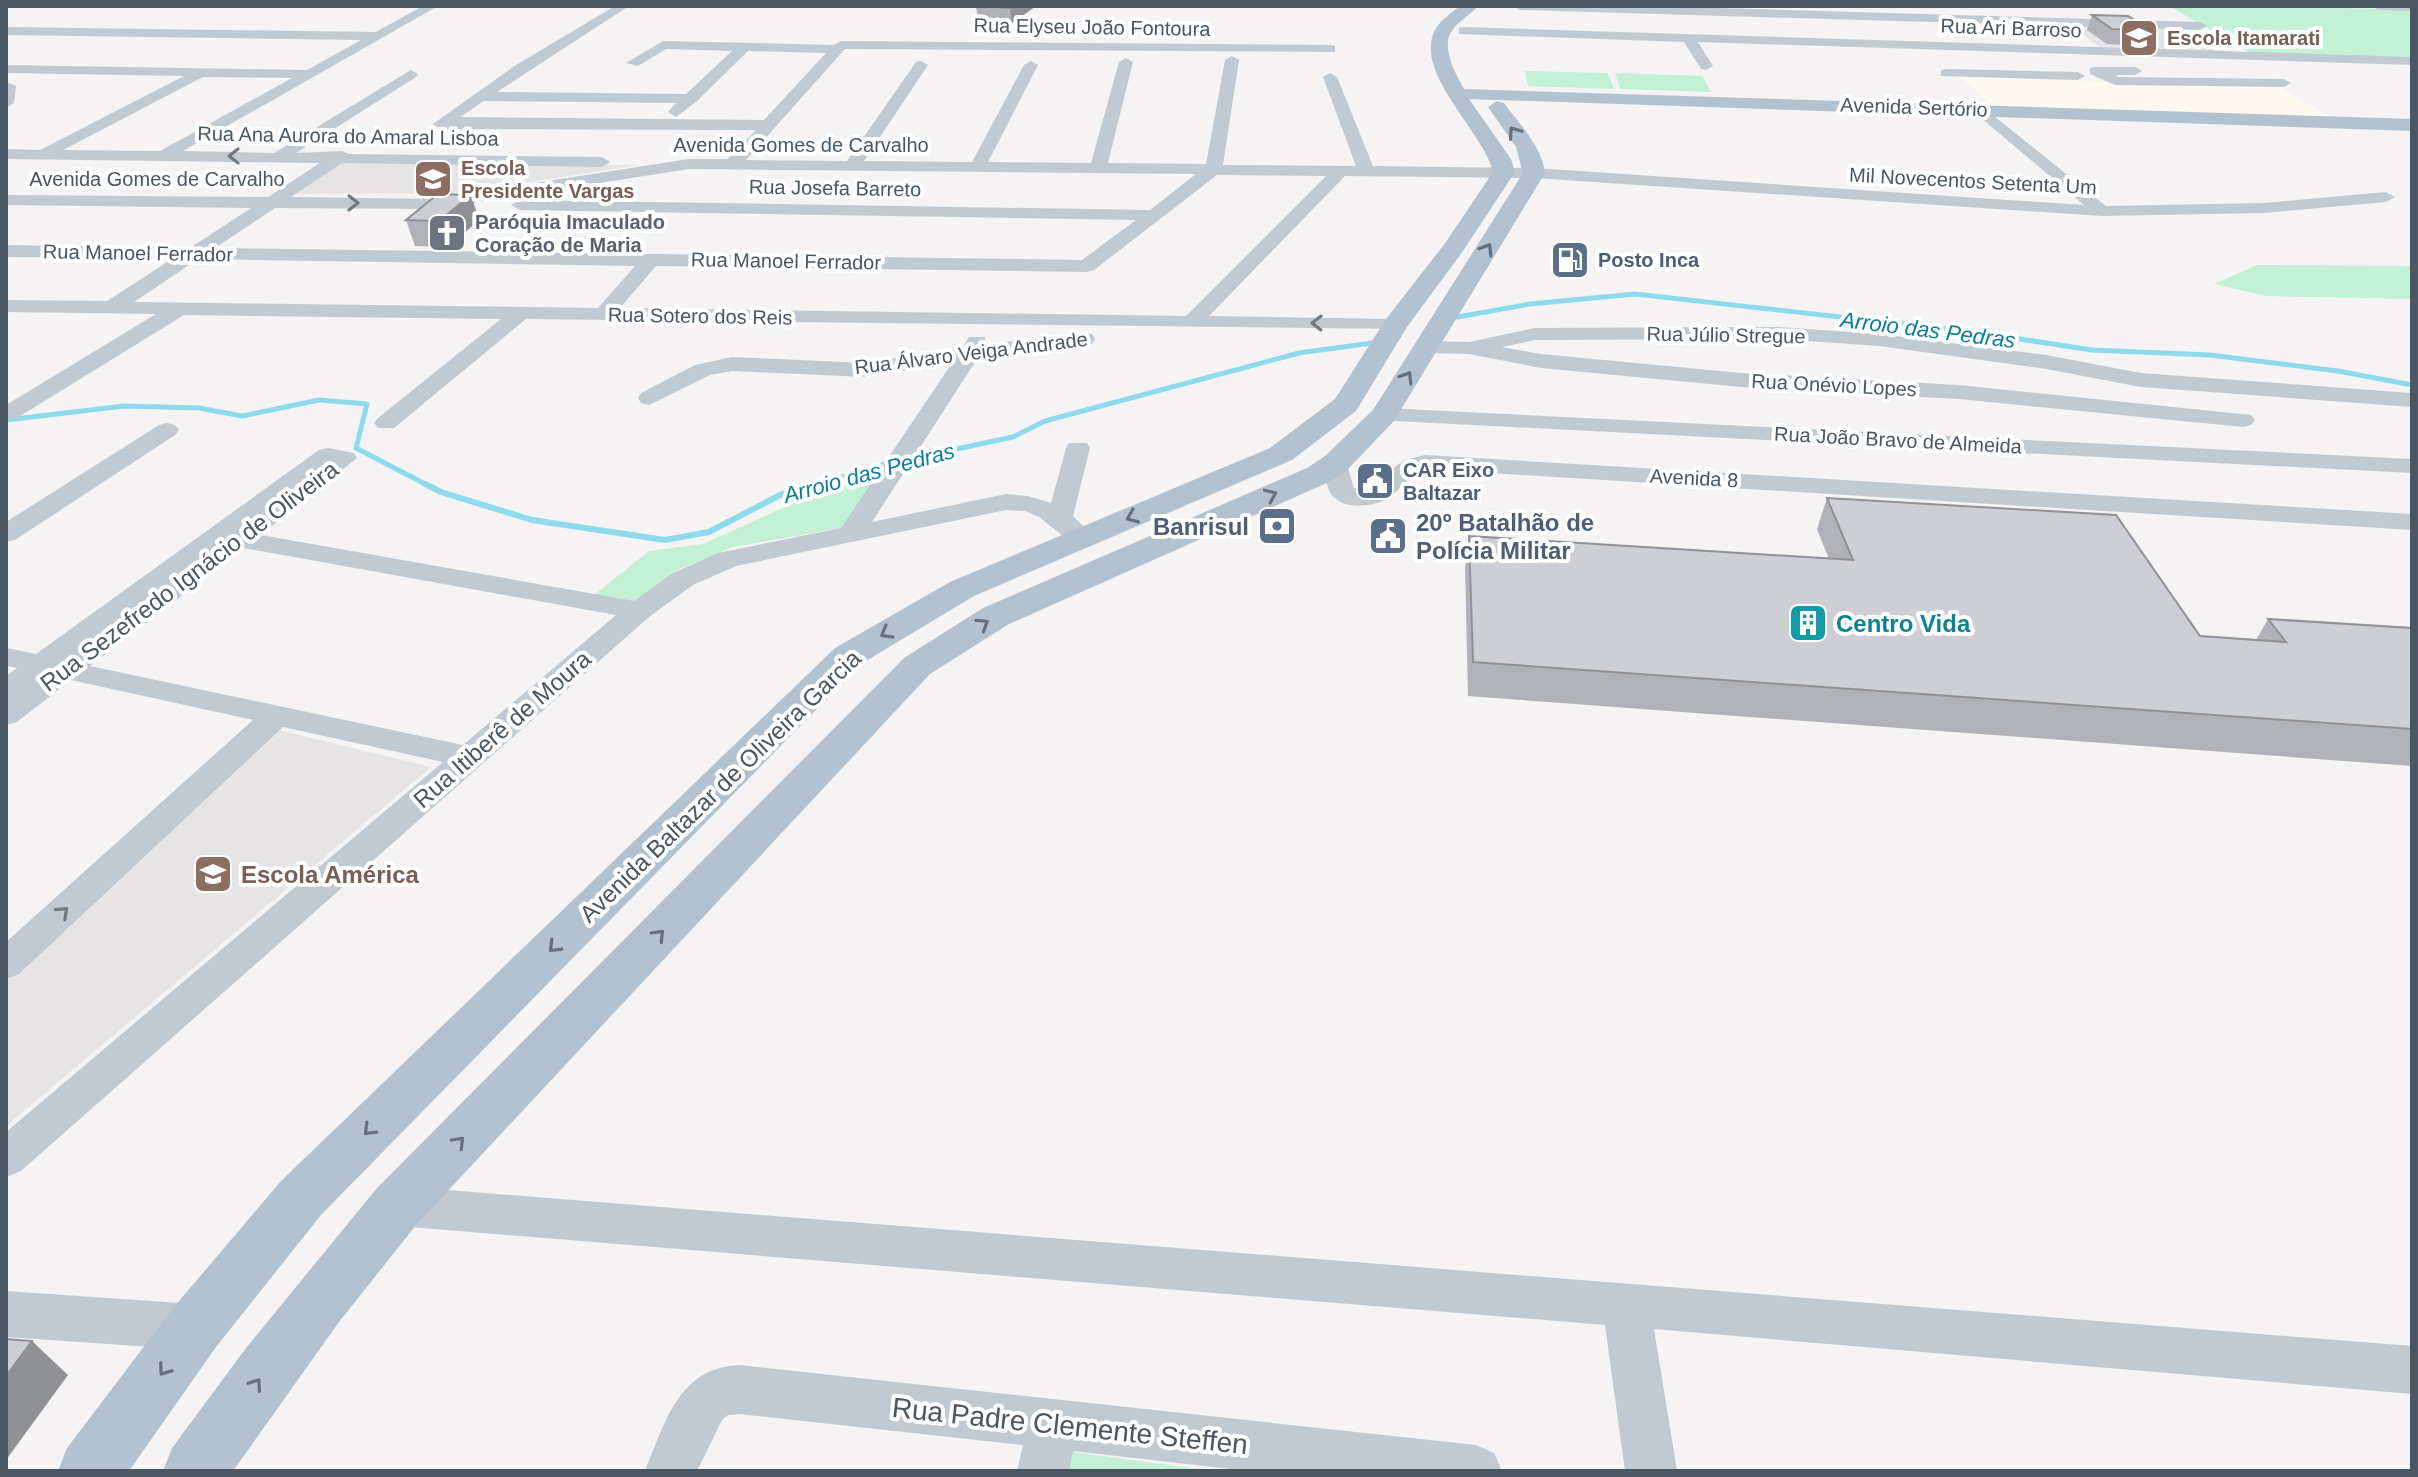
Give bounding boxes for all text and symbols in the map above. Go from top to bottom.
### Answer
street label: Rua Elyseu João Fontoura [973,14,1211,40]
street label: Rua Ari Barroso [1940,15,2082,41]
school or university icon: Escola Itamarati [2118,17,2160,59]
place label: Escola Itamarati [2167,27,2320,49]
street label: Avenida Sertório [1840,93,1988,121]
street label: Rua Ana Aurora do Amaral Lisboa [197,122,500,150]
one-way arrow [1509,126,1524,140]
street label: Avenida Gomes de Carvalho [673,134,929,156]
one-way arrow [227,147,240,165]
place label: Escola Presidente Vargas [461,157,634,202]
school or university icon: Escola Presidente Vargas [412,158,454,200]
street label: Mil Novecentos Setenta Um [1849,164,2097,198]
street label: Avenida Gomes de Carvalho [29,168,285,190]
street label: Rua Josefa Barreto [749,175,921,201]
one-way arrow [347,194,360,212]
place label: Paróquia Imaculado Coração de Maria [475,211,665,256]
church icon: Paróquia Imaculado Coração de Maria [426,212,468,254]
fuel station icon: Posto Inca [1549,239,1591,281]
street label: Rua Manoel Ferrador [43,240,234,266]
one-way arrow [1478,243,1493,258]
street label: Rua Manoel Ferrador [691,248,882,274]
place label: Posto Inca [1598,249,1700,271]
street label: Rua Sotero dos Reis [608,303,792,329]
water label: Arroio das Pedras [1837,307,2017,353]
one-way arrow [1310,315,1323,332]
street label: Rua Júlio Stregue [1646,323,1806,347]
street label: Rua Álvaro Veiga Andrade [853,328,1089,378]
street label: Rua Onévio Lopes [1751,370,1917,400]
one-way arrow [1398,371,1413,386]
street label: Rua João Bravo de Almeida [1774,423,2023,458]
water label: Arroio das Pedras [779,438,957,508]
street label: Rua Sezefredo Ignácio de Oliveira [35,455,344,697]
place label: CAR Eixo Baltazar [1403,459,1494,504]
public building icon: CAR Eixo Baltazar [1354,460,1396,502]
street label: Avenida 8 [1649,465,1739,491]
one-way arrow [1263,489,1278,505]
bank icon: Banrisul [1256,505,1298,547]
one-way arrow [1125,507,1140,523]
place label: 20º Batalhão de Polícia Militar [1416,509,1594,564]
place label: Banrisul [1153,513,1249,540]
public building icon: 20º Batalhão de Polícia Militar [1367,515,1409,557]
building icon: Centro Vida [1787,602,1829,644]
place label: Centro Vida [1836,610,1971,637]
one-way arrow [974,619,989,634]
one-way arrow [880,623,895,639]
street label: Rua Itiberê de Moura [408,644,596,813]
street label: Avenida Baltazar de Oliveira Garcia [574,644,866,928]
school or university icon: Escola América [192,853,234,895]
place label: Escola América [241,861,420,888]
one-way arrow [54,907,69,921]
one-way arrow [649,930,664,944]
one-way arrow [549,938,563,952]
one-way arrow [364,1121,379,1135]
one-way arrow [449,1137,464,1151]
one-way arrow [159,1361,174,1375]
one-way arrow [246,1378,261,1392]
street label: Rua Padre Clemente Steffen [891,1392,1249,1460]

